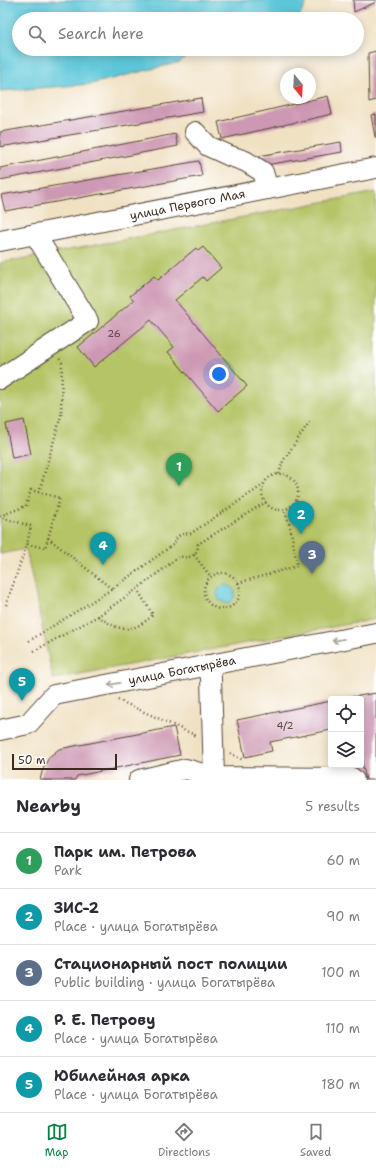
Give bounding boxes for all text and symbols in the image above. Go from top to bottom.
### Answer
search box [12,12,364,56]
icon: search [26,23,48,45]
text: Search here [58,24,144,44]
north arrow [280,68,316,104]
street label: улица Первого Мая [128,186,247,224]
house number: 26 [107,327,121,340]
your location [209,364,229,384]
pin: 1 [166,453,192,486]
pin: 2 [288,501,314,534]
pin: 4 [90,532,116,565]
pin: 3 [299,541,325,574]
one-way arrow [332,636,345,644]
street label: улица Богатырёва [127,652,238,689]
pin: 5 [9,668,35,701]
one-way arrow [108,680,121,688]
map controls [328,696,364,768]
button: locate [328,696,364,732]
house number: 4/2 [276,719,294,732]
button: layers [328,732,364,768]
scale bar [12,752,117,771]
text: 50 m [18,753,46,768]
text: Nearby [16,795,81,817]
text: 5 results [305,798,360,815]
text: Парк им. Петрова [54,842,196,862]
text: 1 [26,852,32,869]
text: 60 m [327,852,360,869]
text: Park [54,862,82,879]
text: ЗИС-2 [54,898,99,918]
text: 2 [24,908,34,925]
text: 90 m [326,908,360,925]
text: Place · улица Богатырёва [54,918,218,935]
text: Стационарный пост полиции [54,954,287,974]
text: 3 [24,964,34,981]
text: 100 m [321,964,360,981]
text: Public building · улица Богатырёва [54,974,275,991]
text: Р. Е. Петрову [54,1010,155,1030]
text: 4 [24,1020,34,1037]
text: 110 m [325,1020,360,1037]
text: Place · улица Богатырёва [54,1030,218,1047]
text: Юбилейная арка [54,1066,190,1086]
text: 5 [25,1076,33,1093]
text: 180 m [321,1076,360,1093]
text: Place · улица Богатырёва [54,1086,218,1103]
tab: Map [45,1121,68,1160]
tab: Directions [158,1121,210,1160]
tab: Saved [300,1121,331,1160]

